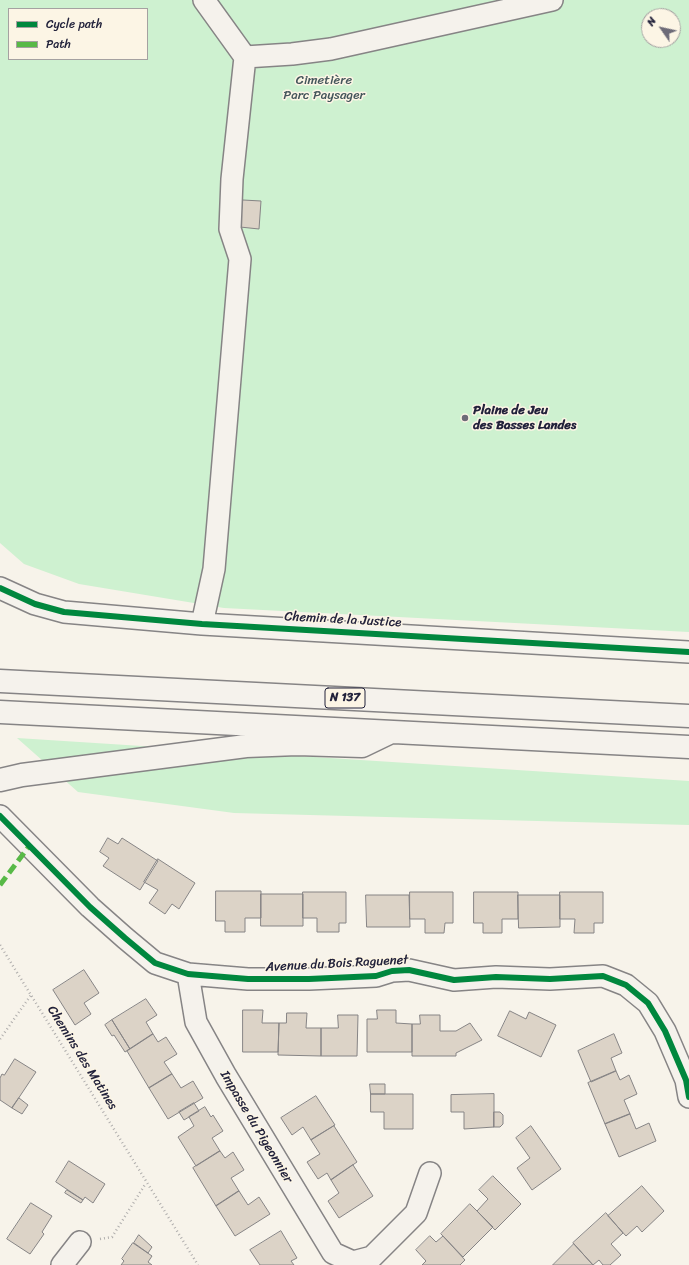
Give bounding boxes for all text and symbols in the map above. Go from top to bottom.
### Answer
legend [8,8,148,60]
north arrow [641,8,681,48]
text: Cycle path [46,13,102,35]
text: N [641,13,661,30]
text: Path [46,33,71,55]
park label: Cimetière Parc Paysager [283,73,365,104]
place label: Plaine de Jeu des Basses Landes [473,403,576,434]
marker: Plaine de Jeu des Basses Landes [460,413,470,423]
street label: Chemin de la Justice [284,609,402,631]
road number: N 137 [325,688,365,708]
street label: Avenue du Bois Raguenet [265,952,409,976]
street label: Chemins des Matines [44,1003,120,1113]
street label: Impasse du Pigeonnier [216,1068,296,1186]

